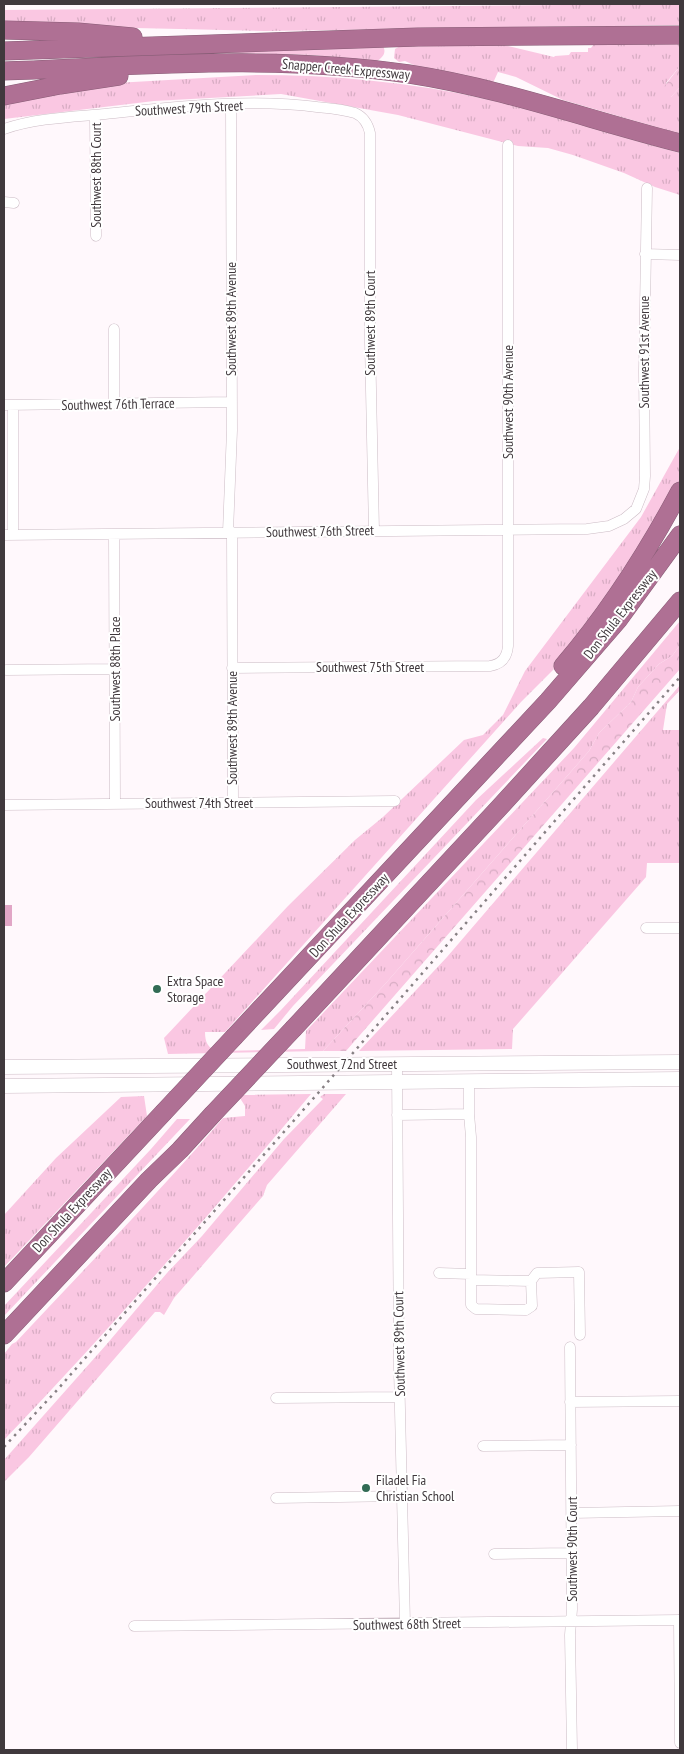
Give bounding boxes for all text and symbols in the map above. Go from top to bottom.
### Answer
street label: Snapper Creek Expressway [281,54,411,84]
street label: Southwest 79th Street [135,96,244,120]
street label: Southwest 88th Court [87,122,105,228]
street label: Southwest 89th Avenue [222,262,240,376]
street label: Southwest 89th Court [361,270,379,376]
street label: Southwest 91st Avenue [635,295,653,408]
street label: Southwest 90th Avenue [499,345,517,459]
street label: Southwest 76th Terrace [61,394,175,414]
street label: Southwest 76th Street [266,521,374,541]
street label: Don Shula Expressway [579,565,661,662]
street label: Southwest 88th Place [106,616,124,721]
street label: Southwest 75th Street [316,658,424,676]
street label: Southwest 89th Avenue [223,671,241,785]
street label: Southwest 74th Street [145,794,253,812]
street label: Don Shula Expressway [305,869,393,961]
place label: Extra Space Storage [167,972,223,1006]
marker: Extra Space Storage [151,983,163,995]
street label: Southwest 72nd Street [287,1055,397,1073]
street label: Don Shula Expressway [28,1164,116,1256]
street label: Southwest 89th Court [389,1291,409,1397]
place label: Filadel Fia Christian School [376,1471,455,1505]
marker: Filadel Fia Christian School [360,1482,372,1494]
street label: Southwest 90th Court [563,1496,581,1602]
street label: Southwest 68th Street [353,1614,461,1634]

